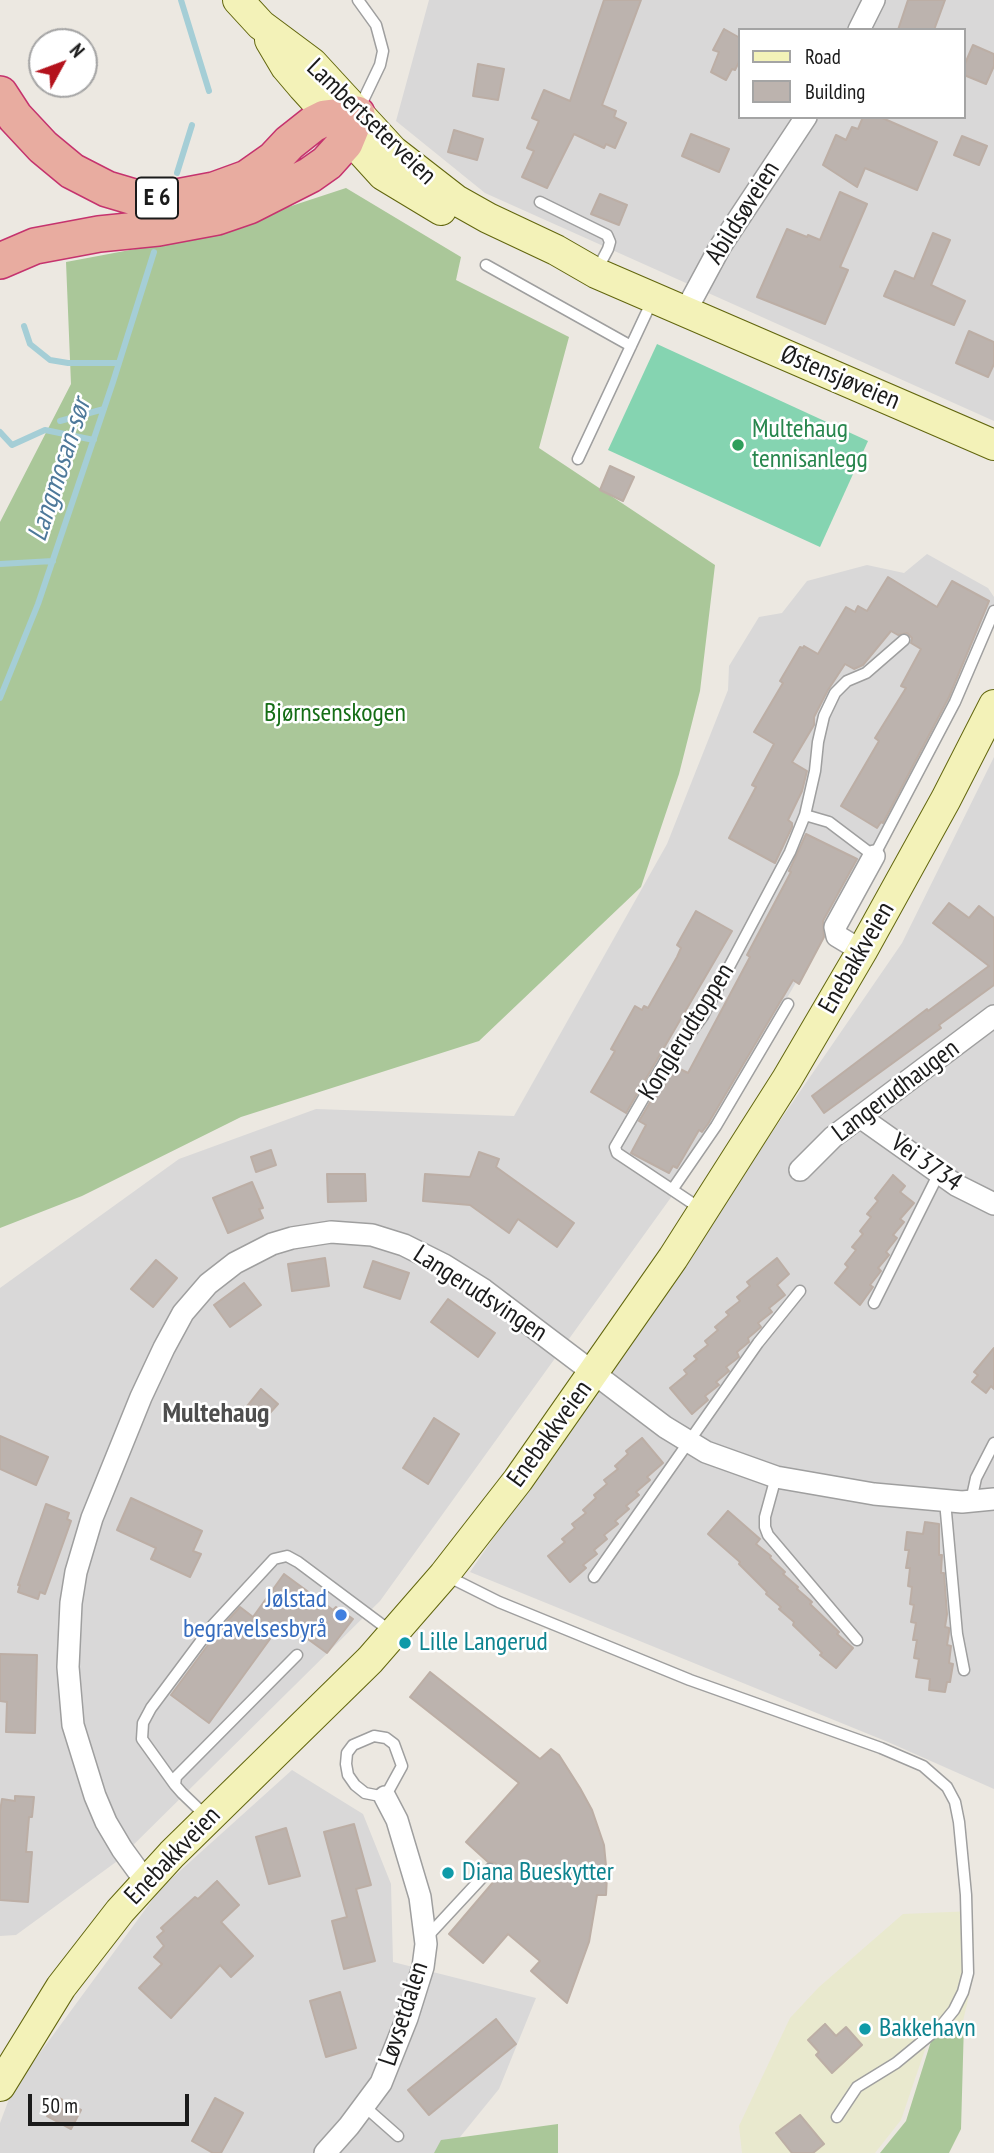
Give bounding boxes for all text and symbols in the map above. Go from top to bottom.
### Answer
north arrow [28,28,98,98]
legend [738,28,966,119]
text: N [65,39,90,62]
text: Road [805,43,841,70]
street label: Lambertseterveien [300,53,442,191]
text: Building [805,78,865,105]
street label: Abildsøveien [699,156,787,270]
road number: E 6 [136,178,178,218]
street label: Østensjøveien [776,339,904,417]
water label: Langmosan-sør [21,395,99,545]
place label: Multehaug tennisanlegg [752,414,868,476]
marker: Multehaug tennisanlegg [730,437,746,453]
park label: Bjørnsenskogen [264,698,406,730]
street label: Enebakkveien [813,897,901,1019]
street label: Konglerudtoppen [633,958,741,1106]
street label: Langerudhaugen [827,1033,965,1149]
street label: Vei 3734 [885,1127,967,1199]
street label: Langerudsvingen [407,1239,553,1349]
street label: Enebakkveien [501,1375,599,1493]
district label: Multehaug [162,1397,270,1431]
place label: Jølstad begravelsesbyrå [183,1584,327,1646]
marker: Jølstad begravelsesbyrå [333,1607,349,1623]
place label: Lille Langerud [419,1627,548,1659]
marker: Lille Langerud [397,1635,413,1651]
street label: Enebakkveien [119,1801,227,1911]
place label: Diana Bueskytter [462,1857,614,1889]
marker: Diana Bueskytter [440,1865,456,1881]
street label: Løvsetdalen [373,1958,435,2070]
place label: Bakkehavn [879,2013,976,2045]
marker: Bakkehavn [857,2021,873,2037]
scale bar [32,2080,192,2124]
text: 50 m [41,2092,78,2119]

